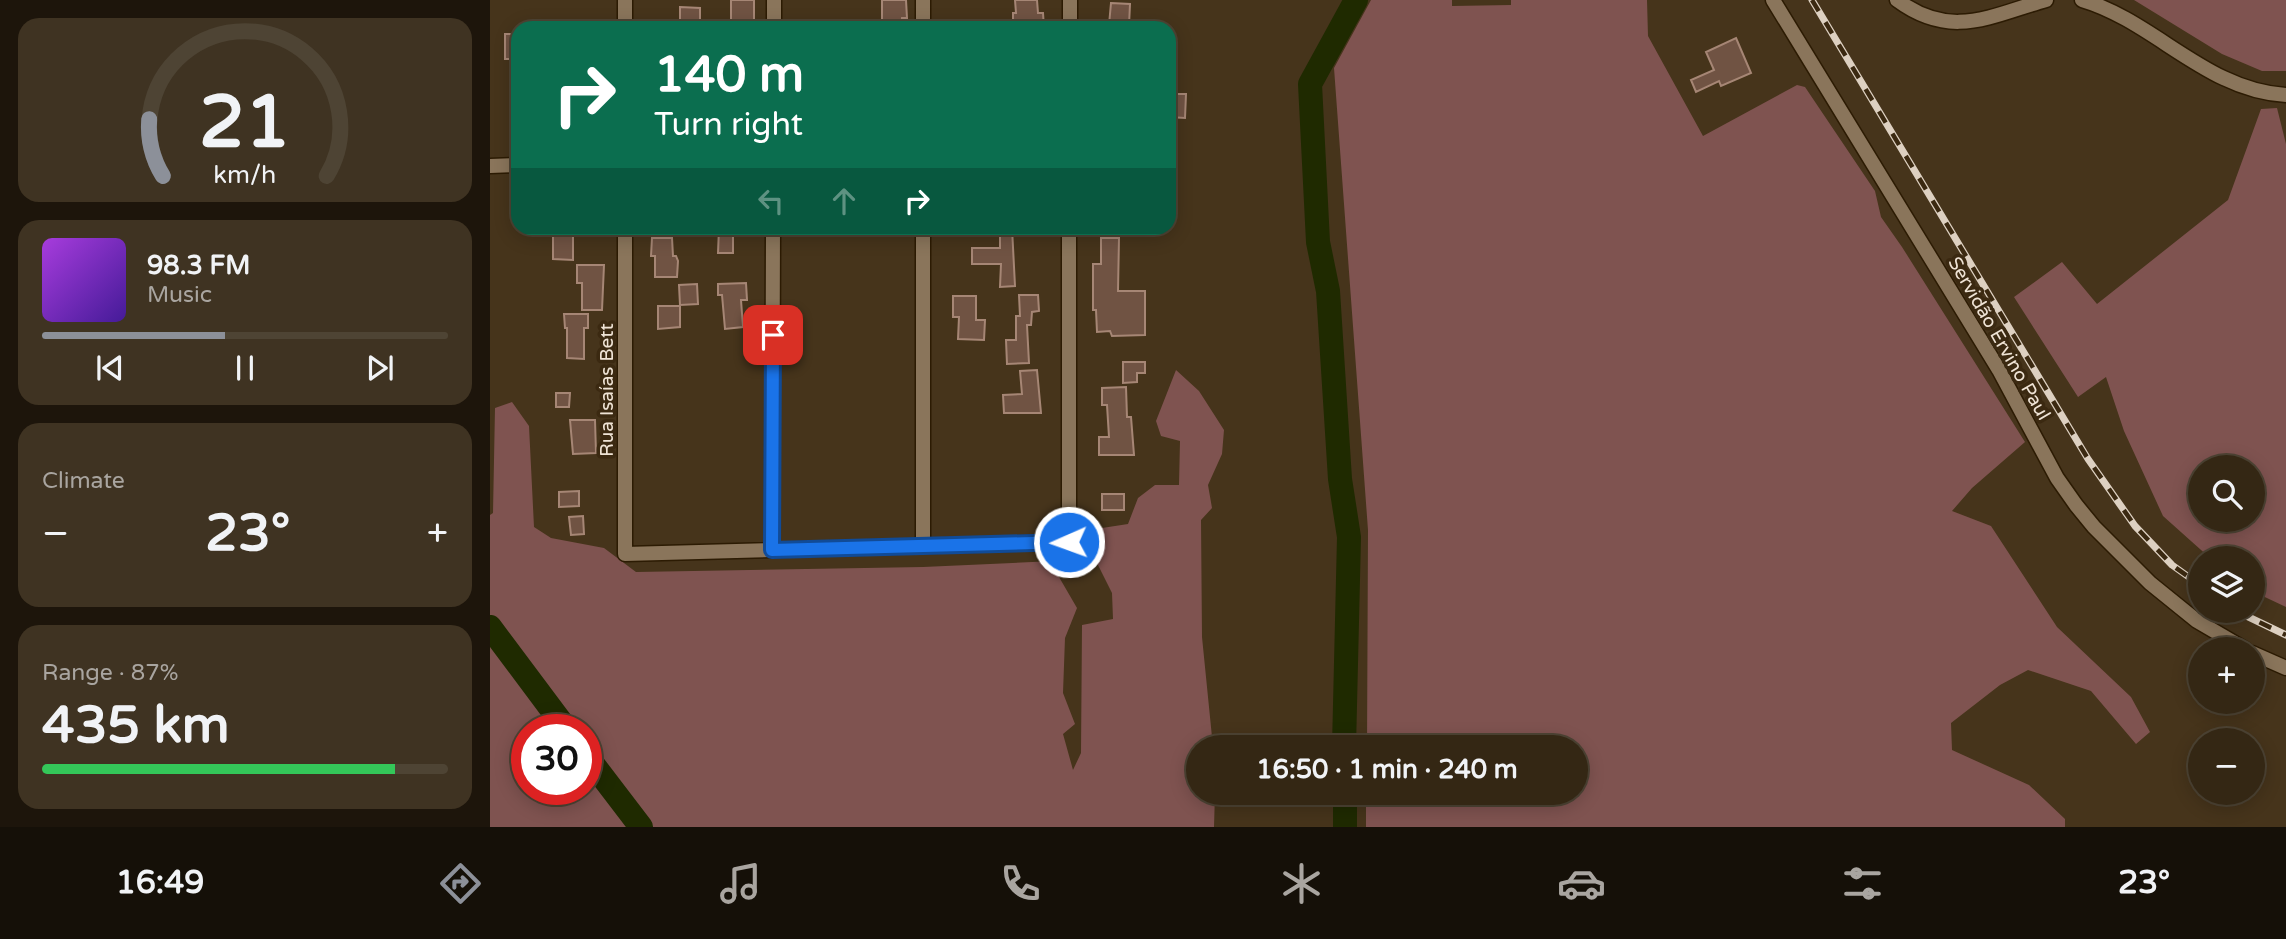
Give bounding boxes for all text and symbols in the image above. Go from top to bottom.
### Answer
text: 140 m [654,46,804,105]
icon: right [539,49,630,140]
text: 21 [199,80,291,168]
text: Turn right [654,106,803,144]
text: km/h [214,160,276,190]
icon: left [752,182,790,220]
icon: ahead [825,182,863,220]
icon: right [898,182,936,220]
text: 98.3 FM [147,250,250,281]
street label: Servidão Ervino Paul [1943,253,2055,424]
text: Music [147,281,212,309]
pin [743,305,803,365]
icon: arrive [754,316,792,354]
street label: Rua Isaías Bett [596,323,618,457]
icon: previous [91,349,129,387]
icon: pause [226,349,264,387]
icon: next [361,349,399,387]
map controls [2188,455,2265,805]
button: search [2188,455,2265,532]
text: Climate [42,467,125,495]
text: 23° [205,502,290,565]
position arrow [1032,505,1106,579]
text: − [42,511,69,557]
text: + [427,511,448,557]
button: layers [2188,546,2265,623]
button: + [2188,637,2265,714]
text: Range · 87% [42,659,178,687]
text: 435 km [42,694,230,757]
speed limit sign: 30 [511,714,602,805]
button: − [2188,728,2265,805]
text: 16:50 · 1 min · 240 m [1256,754,1518,785]
icon: directions [436,859,485,908]
icon: music [716,859,765,908]
icon: phone [996,859,1045,908]
icon: climate [1277,859,1326,908]
icon: car [1557,859,1606,908]
icon: filters [1838,859,1887,908]
text: 16:49 [116,864,204,902]
text: 23° [2118,864,2170,902]

